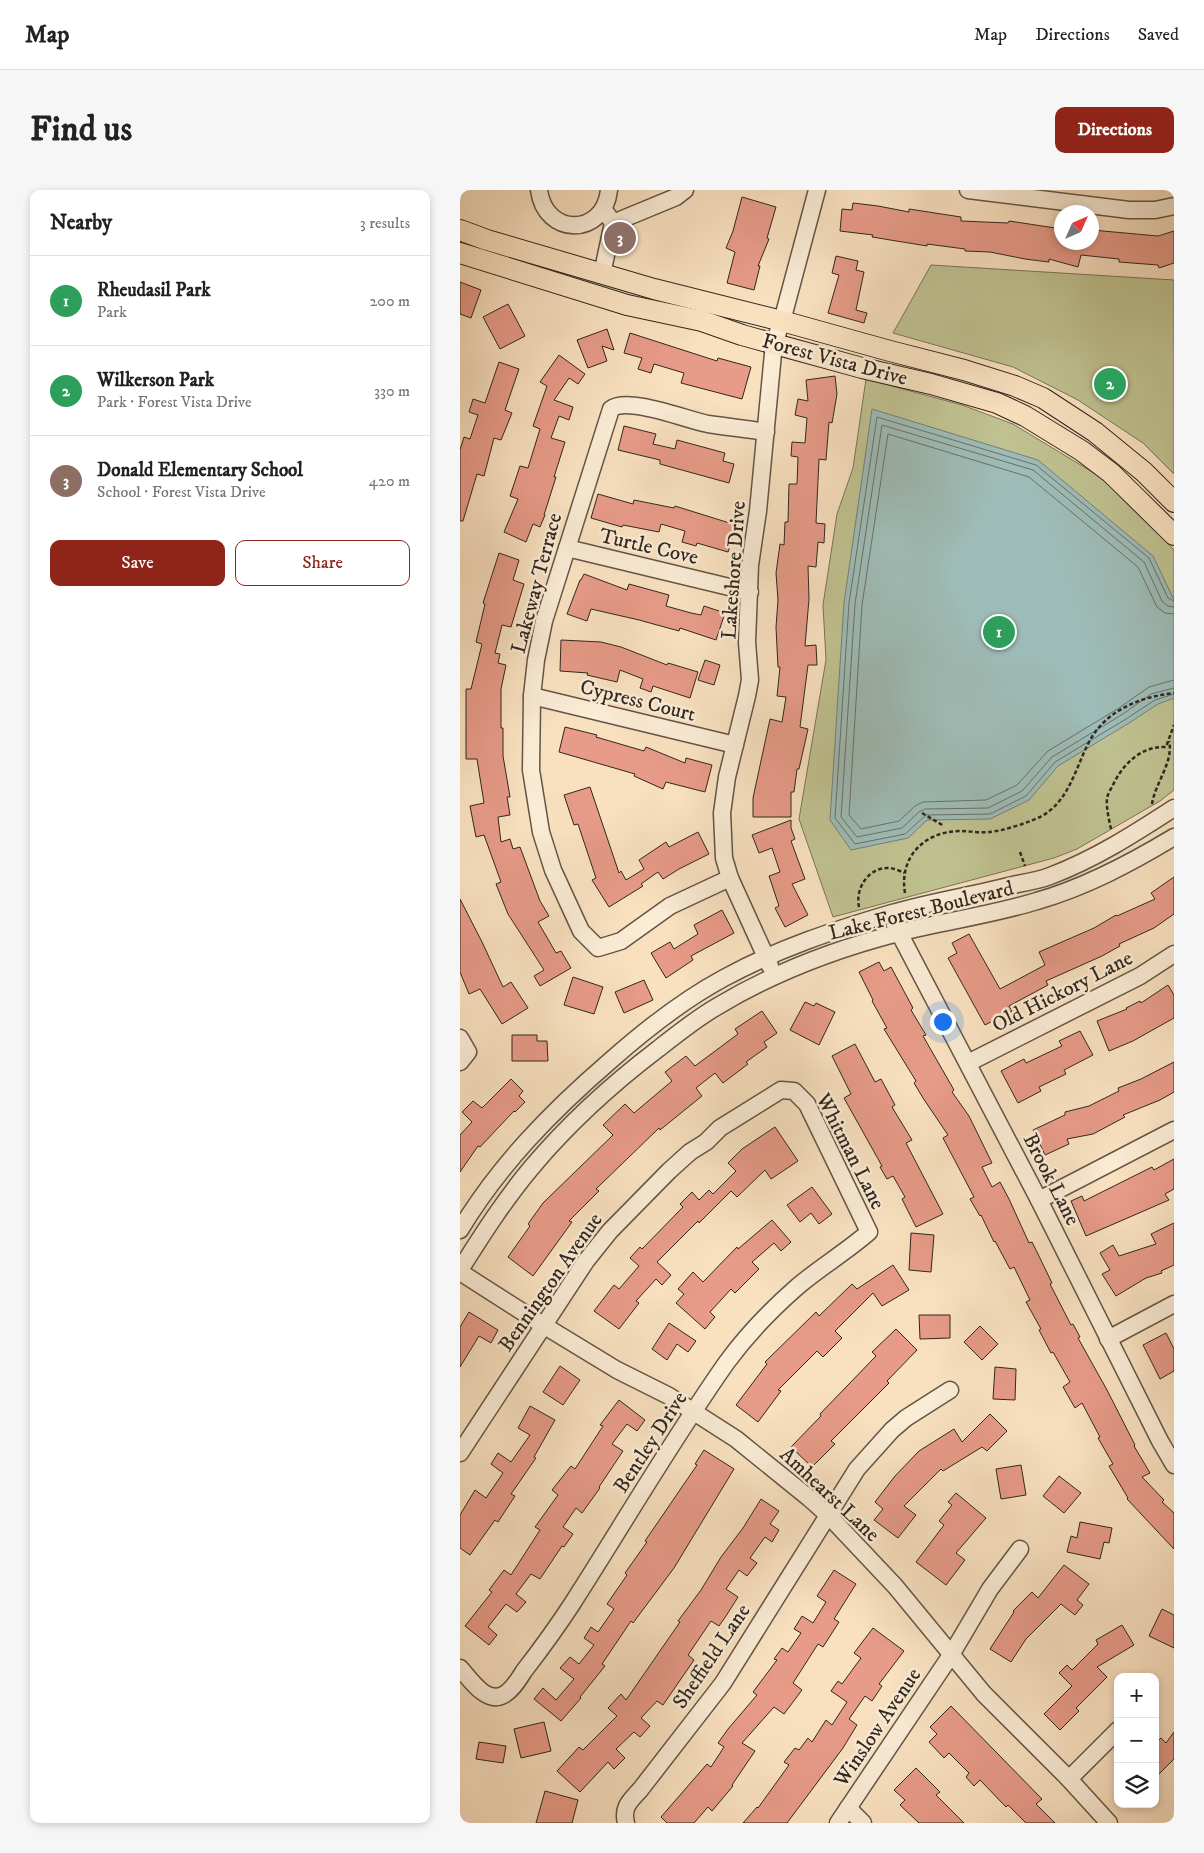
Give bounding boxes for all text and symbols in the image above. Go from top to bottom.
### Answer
text: Map [25,20,69,50]
text: Map [974,24,1007,46]
text: Directions [1035,24,1110,46]
text: Saved [1138,24,1179,46]
button: Directions [1055,107,1174,153]
text: Find us [30,108,132,152]
north arrow [1054,205,1099,250]
text: Nearby [50,210,112,236]
text: 3 results [360,213,410,233]
pin: 3 [604,219,636,257]
text: Rheudasil Park [97,279,211,302]
text: 1 [63,291,69,311]
text: 200 m [369,291,410,311]
text: Park [97,302,127,322]
street label: Forest Vista Drive [759,328,911,392]
pin: 2 [1094,365,1126,403]
text: Wilkerson Park [97,369,214,392]
text: 2 [62,381,70,401]
text: 330 m [374,381,410,401]
text: Park · Forest Vista Drive [97,392,252,412]
text: Donald Elementary School [97,459,303,482]
text: 3 [63,471,69,491]
text: 420 m [369,471,410,491]
text: School · Forest Vista Drive [97,482,266,502]
street label: Lakeshore Drive [716,500,752,640]
street label: Lakeway Terrace [506,510,568,656]
street label: Turtle Cove [597,523,701,571]
button: Save [50,540,225,586]
button: Share [235,540,410,586]
pin: 1 [983,613,1015,651]
street label: Cypress Court [577,674,698,728]
street label: Lake Forest Boulevard [826,875,1017,947]
street label: Old Hickory Lane [988,945,1137,1039]
your location [930,1009,956,1035]
street label: Whitman Lane [809,1088,891,1214]
street label: Brook Lane [1017,1129,1086,1230]
street label: Bennington Avenue [493,1208,609,1357]
street label: Bentley Drive [608,1387,693,1498]
street label: Amhearst Lane [774,1442,885,1548]
street label: Sheffield Lane [667,1599,757,1714]
street label: Winslow Avenue [828,1663,927,1793]
map controls [1114,1673,1159,1808]
button: + [1114,1673,1159,1718]
button: − [1114,1718,1159,1763]
button: layers [1114,1763,1159,1808]

